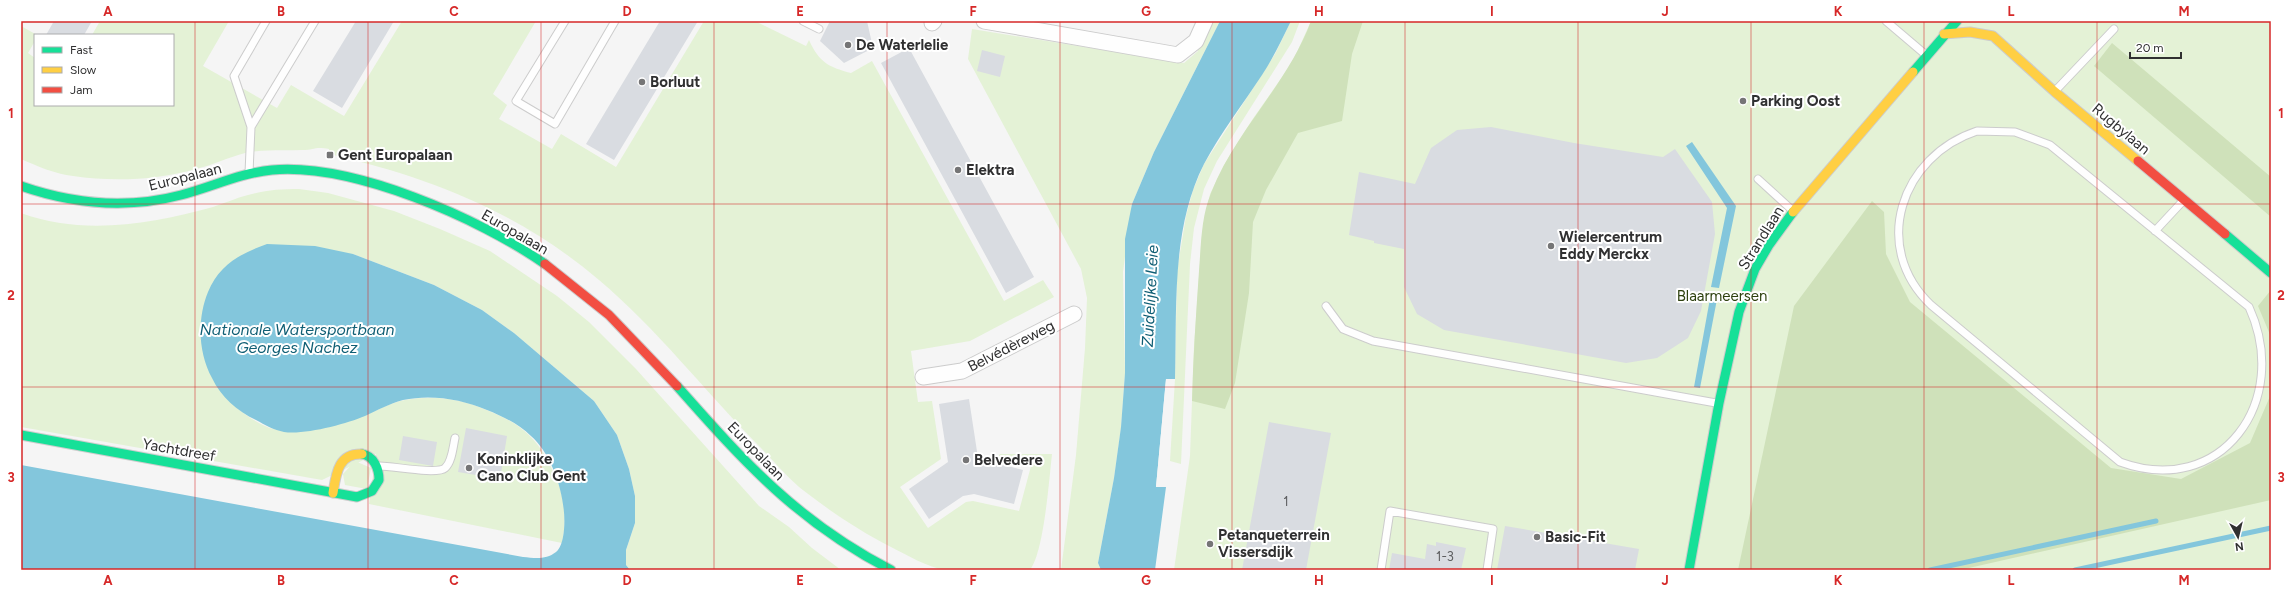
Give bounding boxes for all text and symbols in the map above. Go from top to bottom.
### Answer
text: A [103,4,113,19]
text: B [277,4,285,19]
text: C [449,4,459,19]
text: D [622,4,632,19]
text: E [796,4,804,19]
text: F [969,4,977,19]
text: G [1141,4,1151,19]
text: H [1314,4,1324,19]
text: I [1490,4,1494,19]
text: J [1661,4,1669,19]
text: K [1834,4,1843,19]
text: L [2008,4,2015,19]
text: M [2178,4,2190,19]
legend [34,34,174,106]
scale bar [2130,34,2181,60]
place label: De Waterlelie [856,36,949,54]
marker: De Waterlelie [843,40,853,50]
text: 20 m [2136,41,2164,55]
text: Fast [70,43,93,57]
text: Slow [70,63,97,77]
place label: Borluut [650,73,700,91]
marker: Borluut [637,77,647,87]
text: Jam [70,83,93,97]
place label: Parking Oost [1751,92,1840,110]
marker: Parking Oost [1738,96,1748,106]
street label: Rugbylaan [2088,100,2154,158]
text: 1 [8,106,14,121]
text: 1 [2278,106,2284,121]
place label: Gent Europalaan [338,146,453,164]
marker: Gent Europalaan [325,150,335,160]
street label: Europalaan [147,159,223,195]
place label: Elektra [966,161,1015,179]
marker: Elektra [953,165,963,175]
street label: Strandlaan [1734,203,1788,273]
street label: Europalaan [478,206,552,258]
place label: Wielercentrum Eddy Merckx [1559,228,1662,263]
marker: Wielercentrum Eddy Merckx [1546,241,1556,251]
water label: Zuidelijke Leie [1138,244,1162,348]
park label: Blaarmeersen [1677,287,1767,305]
text: 2 [7,288,15,303]
text: 2 [2277,288,2285,303]
street label: Belvédèreweg [965,316,1057,376]
water label: Nationale Watersportbaan Georges Nachez [199,320,395,357]
street label: Europalaan [724,418,788,484]
street label: Yachtdreef [141,435,217,465]
place label: Koninklijke Cano Club Gent [477,450,586,485]
place label: Belvedere [974,451,1044,469]
marker: Belvedere [961,455,971,465]
marker: Koninklijke Cano Club Gent [464,463,474,473]
text: 3 [7,470,15,485]
text: 3 [2277,470,2285,485]
house number: 1 [1283,494,1289,509]
north arrow [2218,517,2258,557]
place label: Petanqueterrein Vissersdijk [1218,526,1330,561]
place label: Basic-Fit [1545,528,1606,546]
marker: Basic-Fit [1532,532,1542,542]
marker: Petanqueterrein Vissersdijk [1205,539,1215,549]
text: N [2234,539,2244,553]
house number: 1-3 [1436,549,1454,564]
text: A [103,573,113,588]
text: B [277,573,285,588]
text: C [449,573,459,588]
text: D [622,573,632,588]
text: E [796,573,804,588]
text: F [969,573,977,588]
text: G [1141,573,1151,588]
text: H [1314,573,1324,588]
text: I [1490,573,1494,588]
text: J [1661,573,1669,588]
text: K [1834,573,1843,588]
text: L [2008,573,2015,588]
text: M [2178,573,2190,588]

